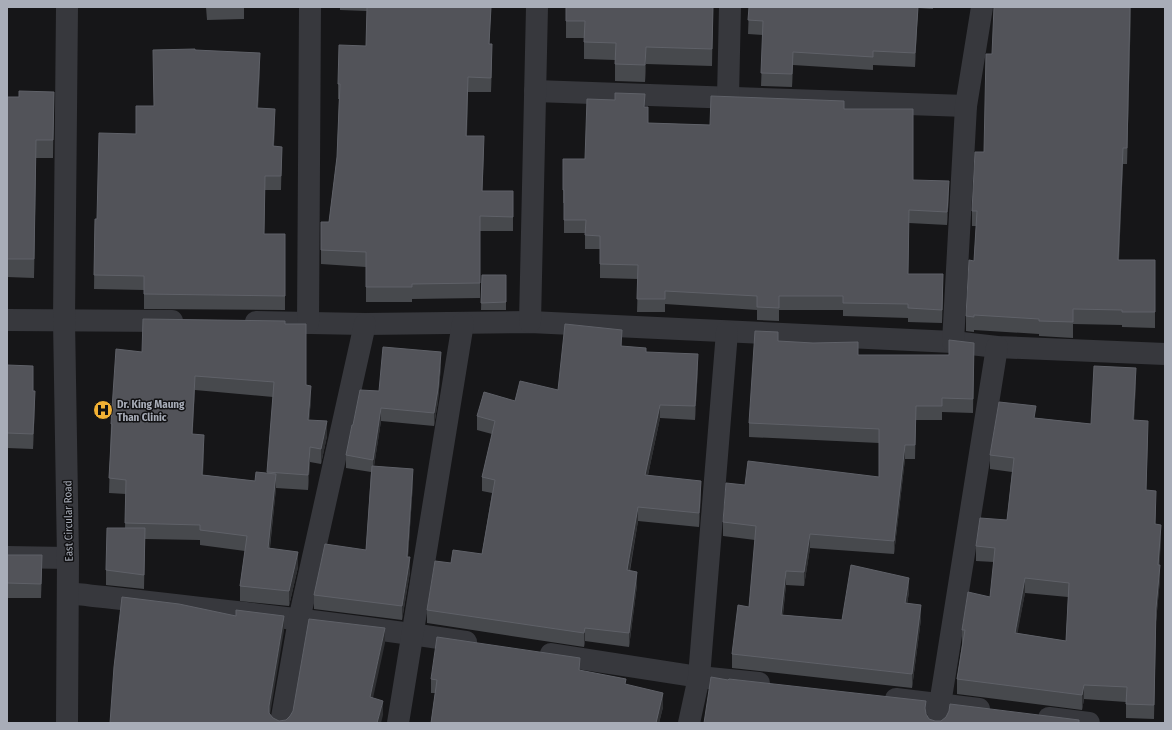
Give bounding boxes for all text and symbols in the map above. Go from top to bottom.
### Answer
place label: Dr. King Maung Than Clinic [117,398,185,424]
hospital icon: Dr. King Maung Than Clinic [92,399,114,421]
street label: East Circular Road [61,480,76,562]

